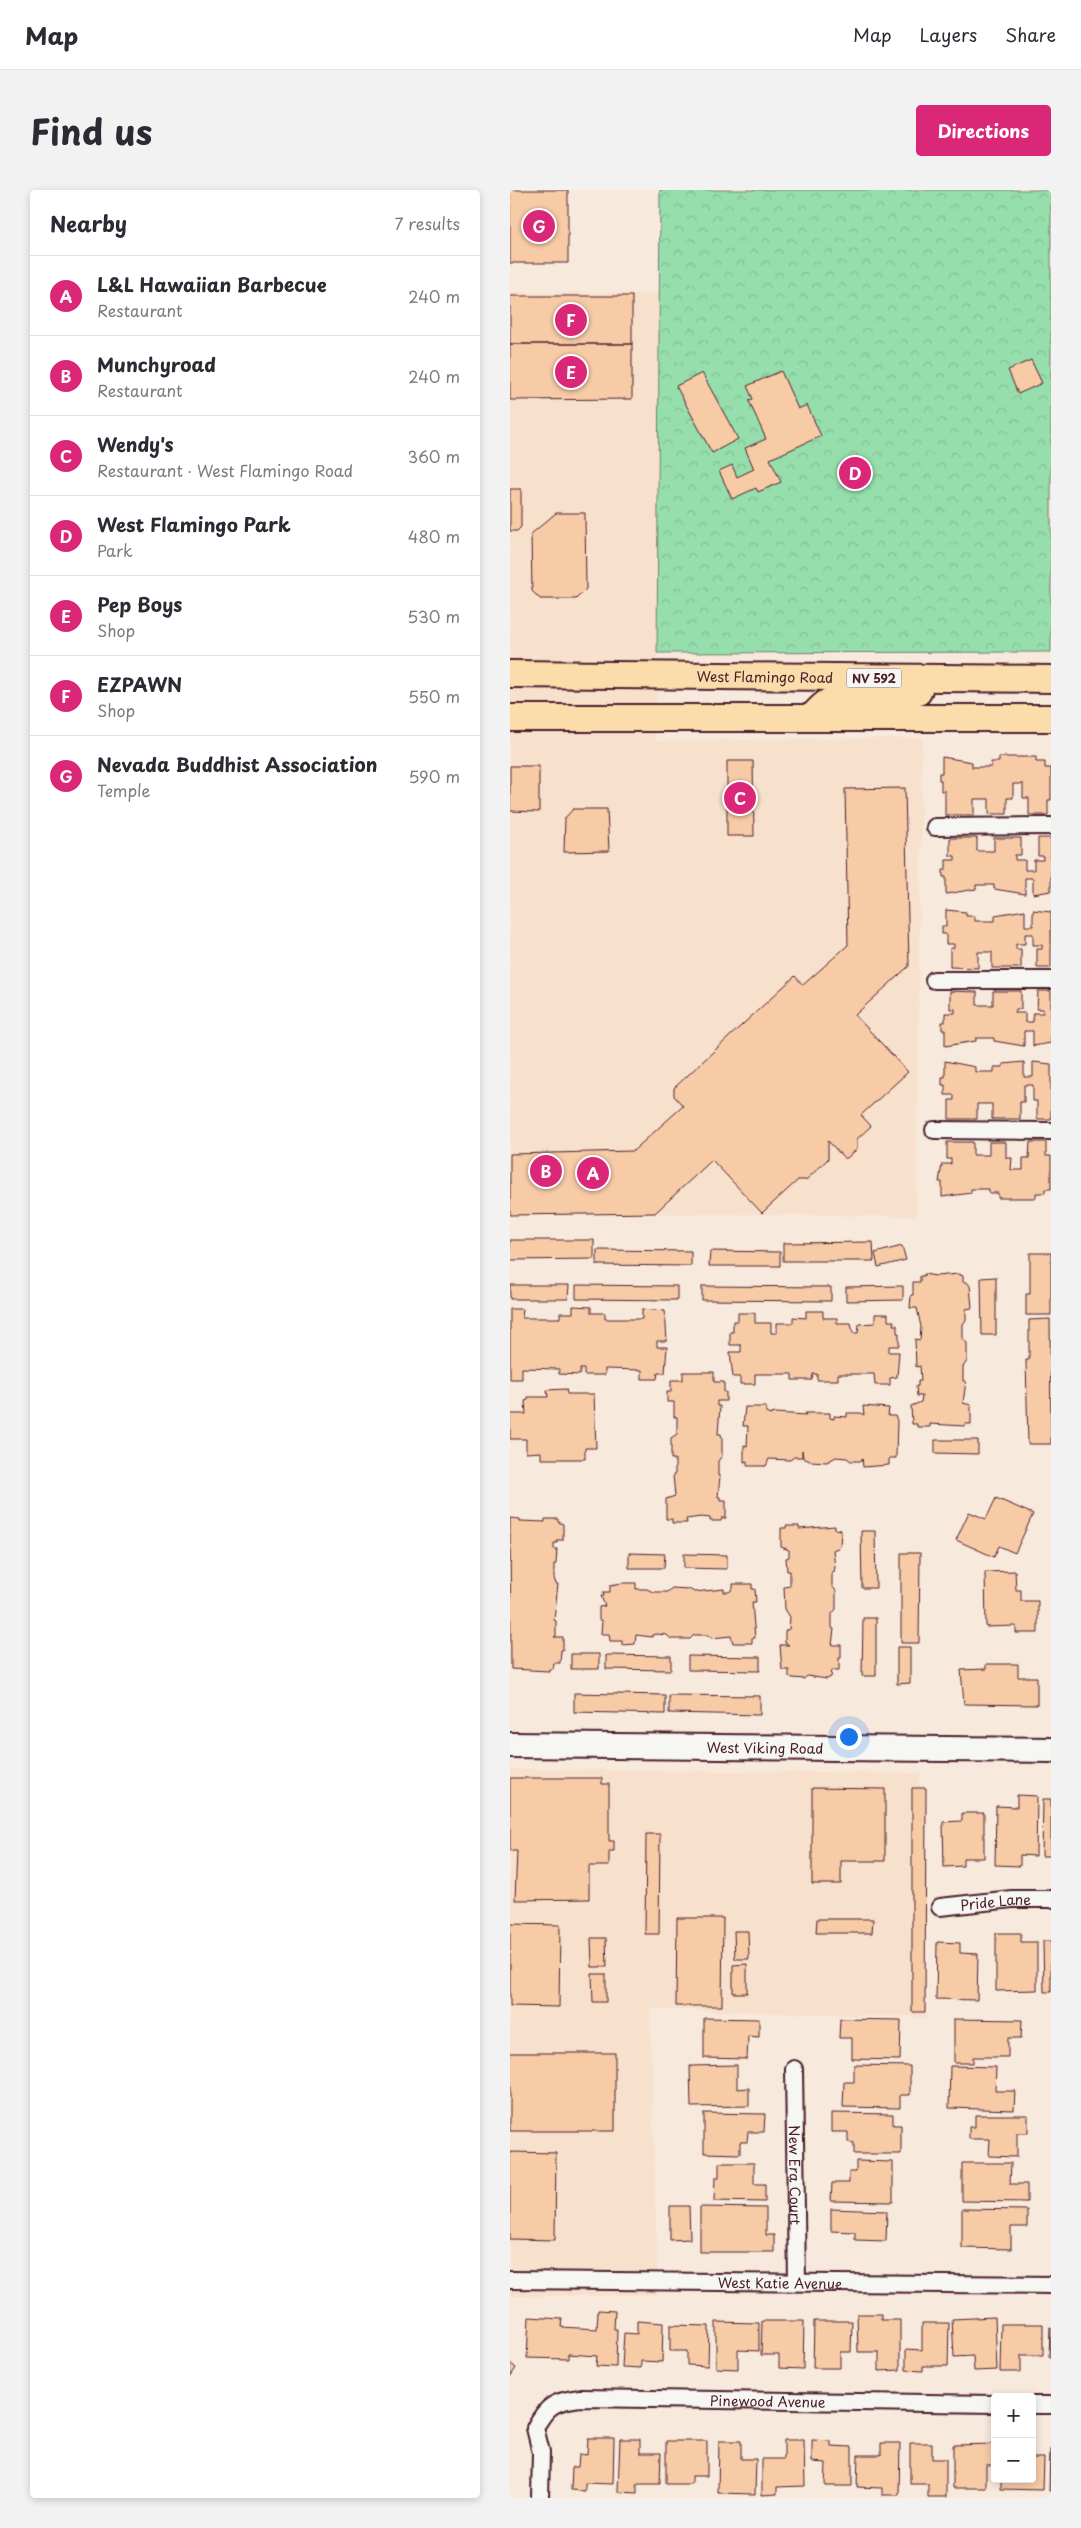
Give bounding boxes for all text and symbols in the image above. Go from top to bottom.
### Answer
text: Map [25,17,78,53]
text: Map [853,21,892,48]
text: Layers [920,21,977,48]
text: Share [1005,21,1056,48]
text: Find us [30,104,152,157]
button: Directions [916,105,1051,156]
text: Nearby [50,207,127,239]
pin: G [523,207,555,245]
text: 7 results [395,211,460,235]
text: L&L Hawaiian Barbecue [97,270,326,298]
text: A [60,284,72,308]
text: 240 m [408,284,460,308]
text: Restaurant [97,298,183,322]
pin: F [555,301,587,339]
text: Munchyroad [97,350,216,378]
pin: E [555,353,587,391]
text: B [61,364,71,388]
text: 240 m [408,364,460,388]
text: Restaurant [97,378,183,402]
text: Wendy's [97,430,174,458]
text: C [60,444,72,468]
text: 360 m [408,444,460,468]
pin: D [839,454,871,492]
text: Restaurant · West Flamingo Road [97,458,353,482]
text: West Flamingo Park [97,510,291,538]
text: D [60,524,72,548]
text: 480 m [408,524,460,548]
text: Park [97,538,133,562]
text: Pep Boys [97,590,182,618]
text: E [61,604,71,628]
text: 530 m [407,604,460,628]
text: Shop [97,618,135,642]
street label: West Flamingo Road [697,665,833,687]
road number: NV 592 [846,668,902,688]
text: EZPAWN [97,670,182,698]
text: F [61,684,71,708]
text: 550 m [408,684,460,708]
text: Shop [97,698,135,722]
text: Nevada Buddhist Association [97,750,378,778]
text: G [59,764,73,788]
text: 590 m [408,764,460,788]
text: Temple [97,778,150,802]
pin: C [724,779,756,817]
pin: B [530,1152,562,1190]
pin: A [577,1154,609,1192]
your location [836,1724,862,1750]
street label: West Viking Road [706,1736,824,1758]
street label: Pride Lane [959,1888,1031,1915]
street label: New Era Court [784,2125,807,2225]
street label: West Katie Avenue [718,2271,842,2294]
street label: Pinewood Avenue [710,2389,826,2412]
map controls [991,2393,1036,2483]
button: + [991,2393,1036,2438]
button: − [991,2438,1036,2483]

